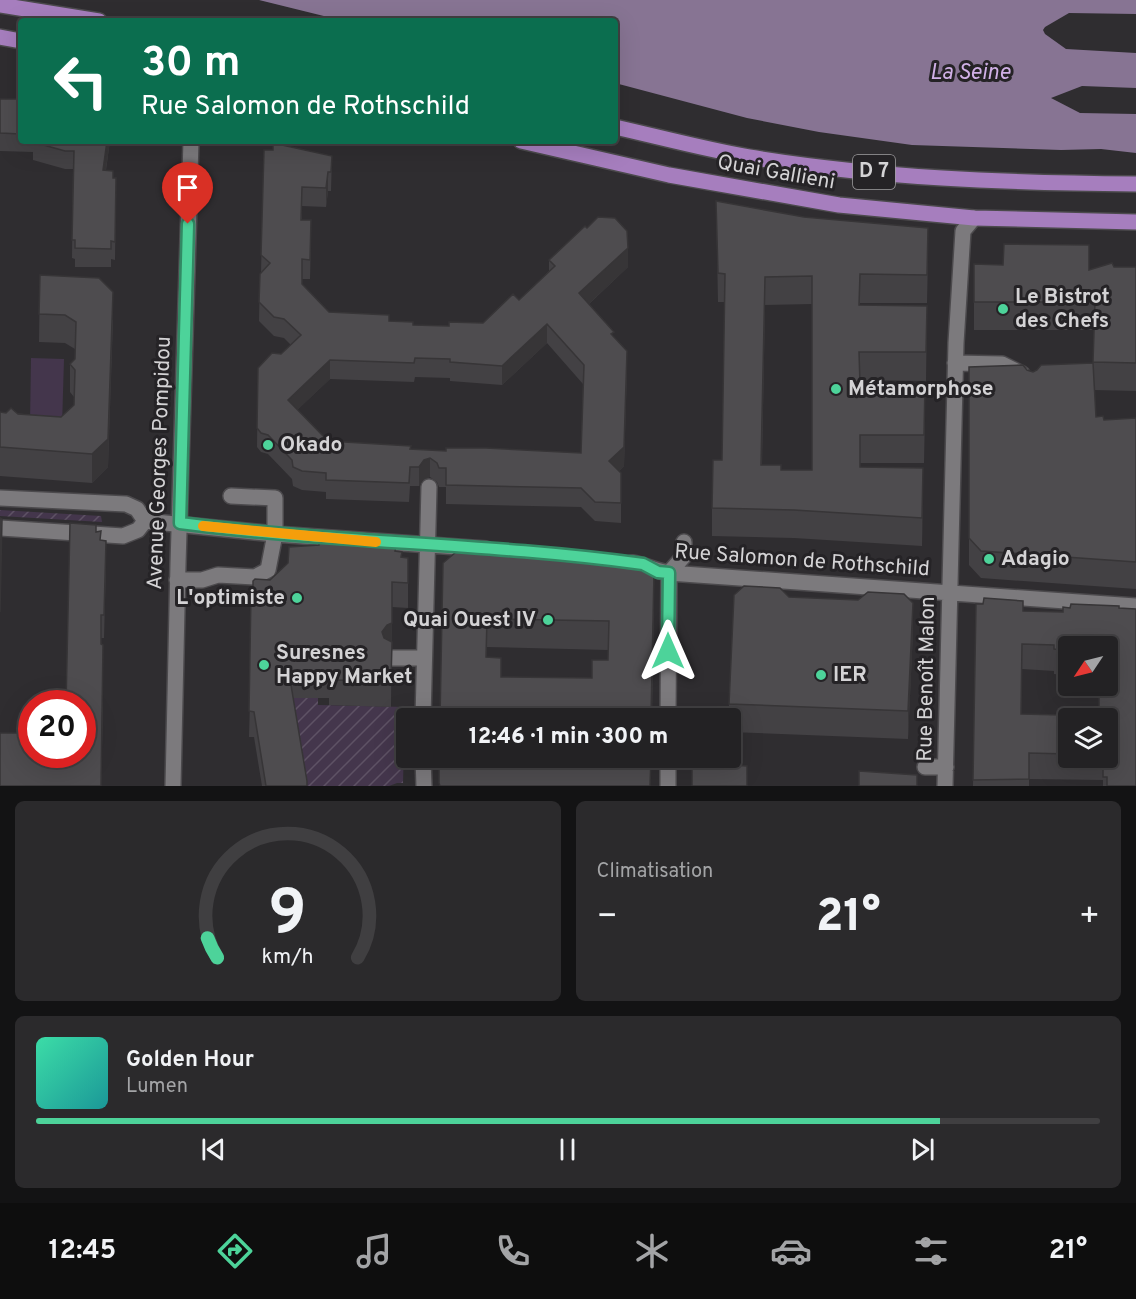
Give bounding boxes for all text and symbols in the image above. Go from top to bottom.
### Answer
text: 30 m [141,38,240,91]
icon: left [42,42,120,120]
water label: La Seine [930,60,1011,87]
text: Rue Salomon de Rothschild [141,90,470,124]
street label: Quai Gallieni [715,149,837,197]
road number: D 7 [853,155,895,189]
pin [162,162,213,224]
icon: arrive [171,171,204,204]
place label: Le Bistrot des Chefs [1015,284,1110,335]
marker: Le Bistrot des Chefs [996,302,1010,316]
street label: Avenue Georges Pompidou [142,336,178,590]
place label: Métamorphose [848,376,994,403]
marker: Métamorphose [829,382,843,396]
place label: Okado [280,432,342,459]
marker: Okado [261,438,275,452]
street label: Rue Salomon de Rothschild [673,539,931,583]
place label: Adagio [1001,546,1070,573]
marker: Adagio [982,552,996,566]
place label: L'optimiste [176,585,285,612]
marker: L'optimiste [290,591,304,605]
street label: Rue Benoît Malon [912,596,942,762]
place label: Quai Ouest IV [403,607,536,634]
marker: Quai Ouest IV [541,613,555,627]
position arrow [636,619,700,683]
north arrow [1058,636,1118,696]
map controls [1058,636,1118,768]
place label: Suresnes Happy Market [276,640,413,691]
marker: Suresnes Happy Market [257,658,271,672]
place label: IER [833,662,867,689]
marker: IER [814,668,828,682]
speed limit sign: 20 [18,690,96,768]
button: layers [1058,708,1118,768]
text: 12:46 · 1 min · 300 m [469,724,668,751]
text: Climatisation [597,859,713,885]
text: 9 [269,877,307,956]
text: 21° [816,890,881,947]
text: − [597,897,618,939]
text: + [1079,897,1100,939]
text: km/h [262,944,314,971]
text: Golden Hour [126,1047,254,1074]
text: Lumen [126,1074,188,1100]
icon: previous [197,1133,230,1166]
icon: pause [551,1133,584,1166]
icon: next [906,1133,939,1166]
icon: directions [214,1230,256,1272]
icon: music [353,1230,395,1272]
icon: phone [492,1230,534,1272]
icon: climate [631,1230,673,1272]
icon: car [770,1230,812,1272]
icon: filters [910,1230,952,1272]
text: 12:45 [49,1234,116,1268]
text: 21° [1049,1234,1087,1268]

